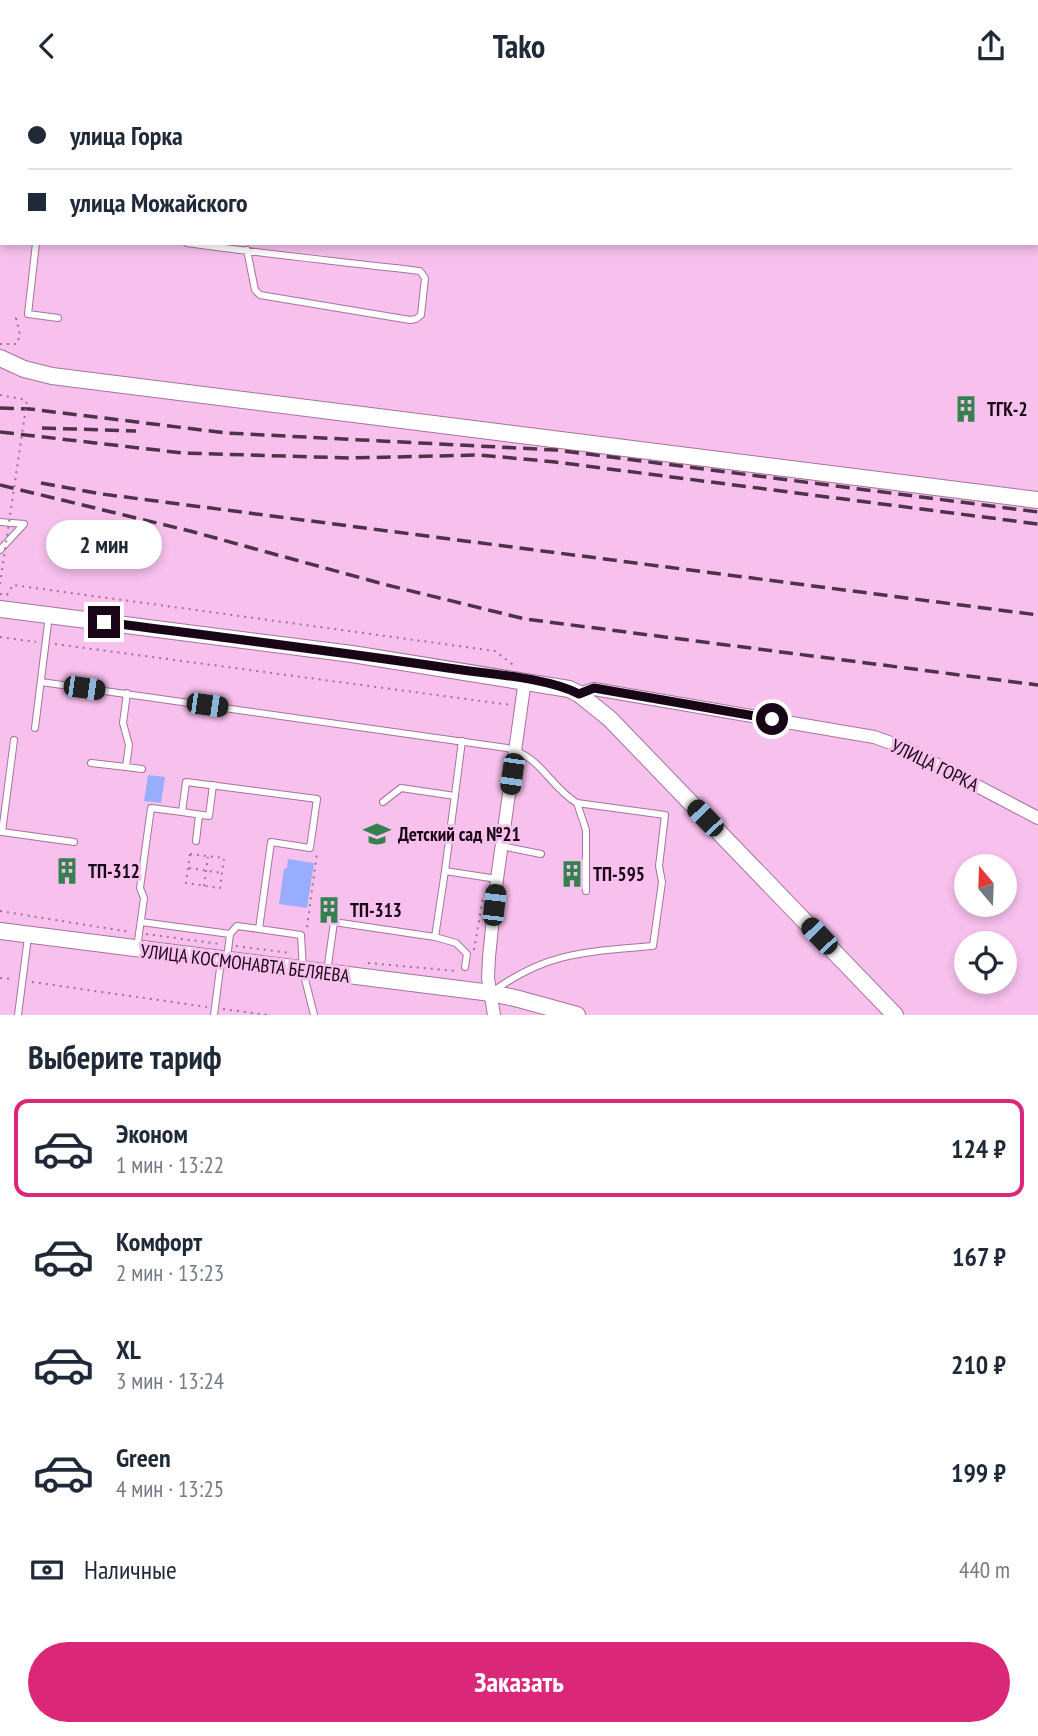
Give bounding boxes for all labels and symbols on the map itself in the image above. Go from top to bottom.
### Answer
building icon: ТГК-2 [951,394,981,424]
place label: ТГК-2 [987,397,1027,421]
callout: 2 мин [46,521,162,569]
route end [88,606,120,638]
car [62,675,107,701]
car [185,692,230,718]
route start [756,703,788,735]
street label: УЛИЦА ГОРКА [887,733,983,797]
car [499,752,526,796]
car [683,796,728,840]
school or university icon: Детский сад №21 [362,819,392,849]
place label: Детский сад №21 [398,822,521,846]
north arrow [954,854,1017,917]
building icon: ТП-312 [52,856,82,886]
place label: ТП-312 [88,859,140,883]
building icon: ТП-595 [557,859,587,889]
place label: ТП-595 [593,862,645,886]
car [482,883,507,927]
building icon: ТП-313 [314,895,344,925]
place label: ТП-313 [350,898,402,922]
car [797,914,842,958]
street label: УЛИЦА КОСМОНАВТА БЕЛЯЕВА [139,938,351,988]

